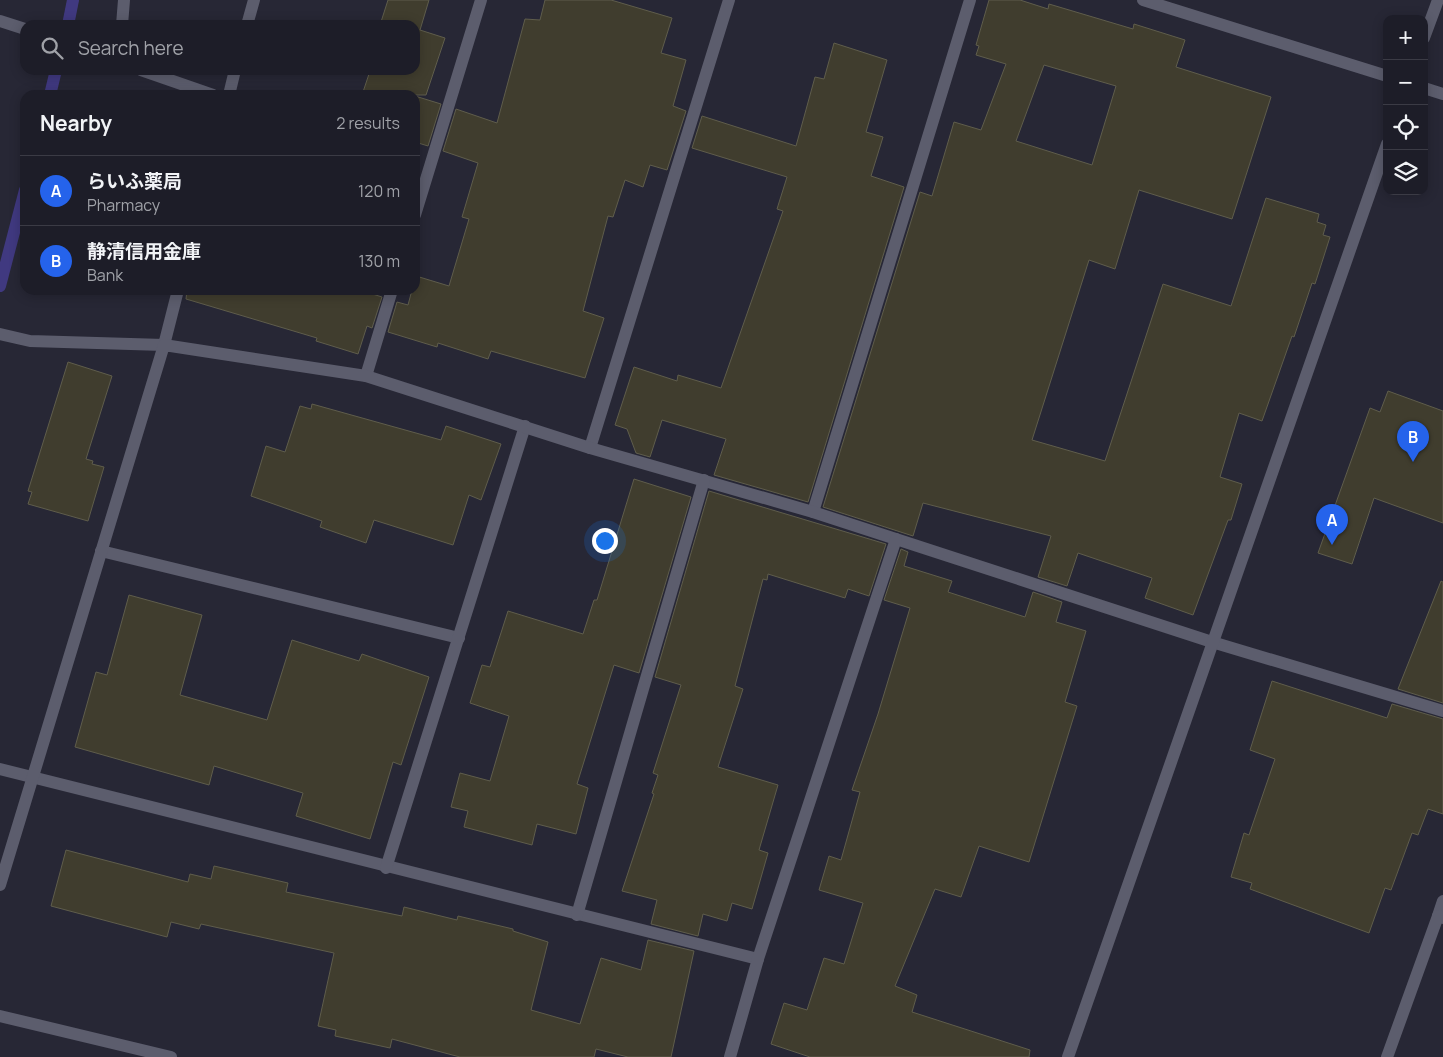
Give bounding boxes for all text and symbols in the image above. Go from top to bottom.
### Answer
map controls [1383,15,1428,195]
button: + [1383,15,1428,60]
search box [20,20,420,75]
icon: search [38,34,66,62]
text: Search here [78,35,184,61]
button: − [1383,60,1428,105]
button: locate [1383,105,1428,150]
text: Nearby [40,109,112,137]
text: 2 results [336,112,400,134]
button: layers [1383,150,1428,195]
text: らいふ薬局 [87,168,182,194]
text: A [51,180,61,202]
text: 120 m [358,180,400,202]
text: Pharmacy [87,194,160,216]
text: 静清信用金庫 [87,238,201,264]
text: B [51,250,61,272]
text: 130 m [358,250,400,272]
text: Bank [87,264,123,286]
pin: B [1397,421,1429,462]
pin: A [1316,504,1348,545]
your location [592,528,618,554]

